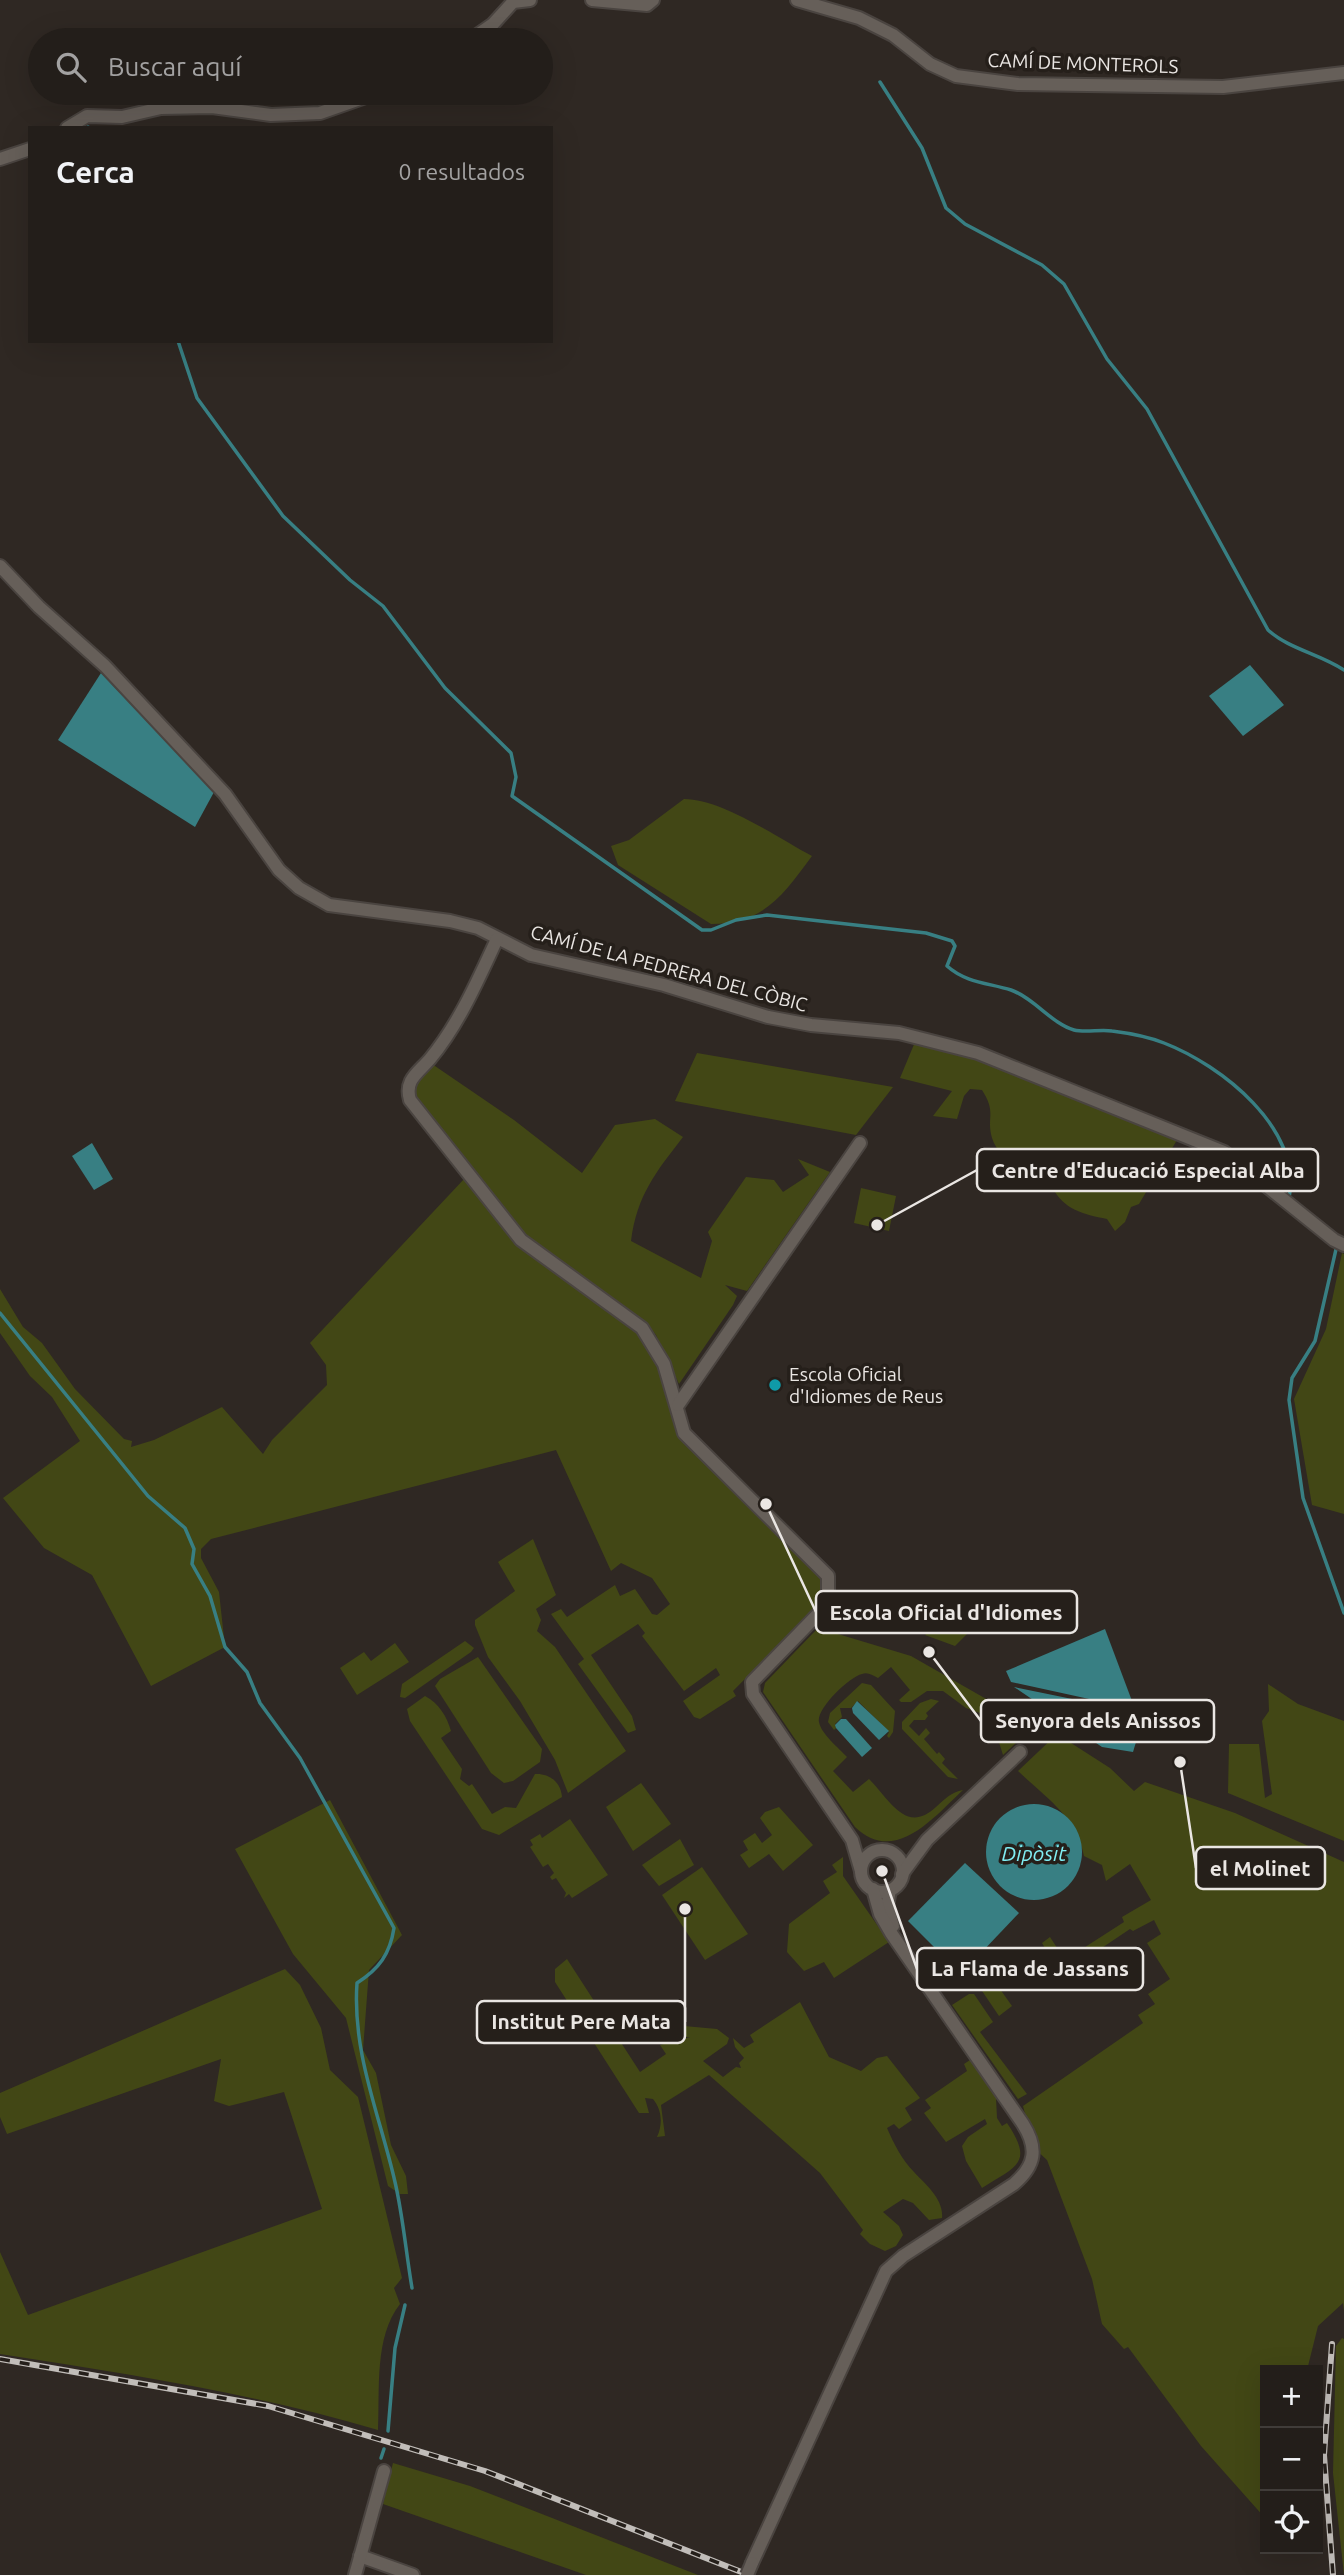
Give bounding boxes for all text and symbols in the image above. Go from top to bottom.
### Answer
search box [28,28,553,105]
icon: search [52,48,90,86]
street label: CAMÍ DE MONTEROLS [987,49,1179,77]
text: Buscar aquí [108,52,242,81]
text: Cerca [56,155,135,189]
text: 0 resultados [399,159,525,184]
street label: CAMÍ DE LA PEDRERA DEL CÒBIC [528,920,810,1016]
callout: Centre d'Educació Especial Alba [977,1149,1318,1191]
text: Centre d'Educació Especial Alba [991,1158,1305,1182]
place label: Escola Oficial d'Idiomes de Reus [789,1363,943,1407]
marker: Escola Oficial d'Idiomes de Reus [767,1377,783,1393]
callout: Escola Oficial d'Idiomes [816,1591,1077,1633]
text: Escola Oficial d'Idiomes [829,1600,1063,1624]
callout: Senyora dels Anissos [981,1700,1214,1742]
text: Senyora dels Anissos [995,1708,1201,1732]
water label: Dipòsit [1002,1841,1067,1865]
callout: el Molinet [1196,1847,1325,1889]
text: el Molinet [1210,1856,1310,1880]
callout: La Flama de Jassans [917,1948,1143,1990]
text: La Flama de Jassans [931,1956,1129,1980]
callout: Institut Pere Mata [477,2001,685,2043]
text: Institut Pere Mata [491,2009,671,2033]
map controls [1260,2365,1323,2554]
button: + [1260,2365,1323,2428]
button: − [1260,2428,1323,2491]
button: locate [1260,2491,1323,2554]

